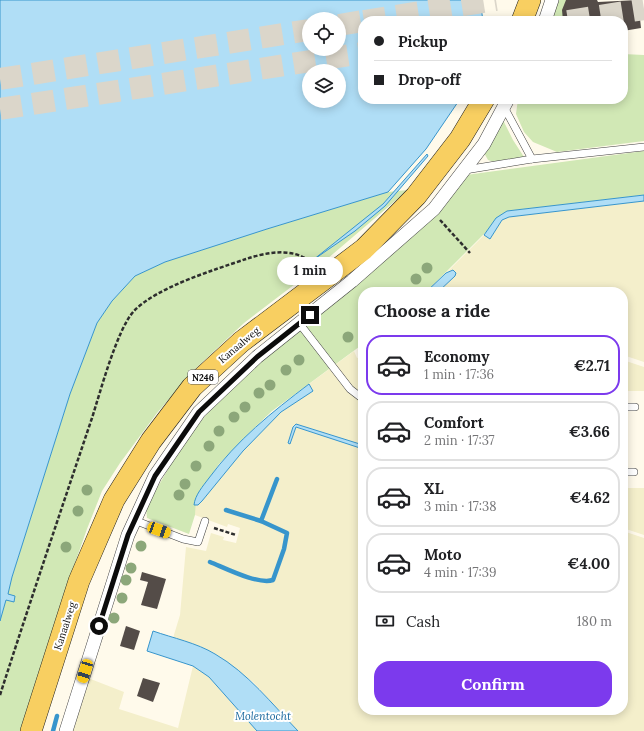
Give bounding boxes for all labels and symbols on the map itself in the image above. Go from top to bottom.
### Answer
callout: 1 min [277,257,343,285]
route end [301,306,319,324]
street label: Kanaalweg [216,324,263,366]
road number: N246 [188,370,218,384]
car [146,520,172,540]
street label: Kanaalweg [51,600,79,652]
route start [90,617,108,635]
car [76,658,94,684]
water label: Molentocht [235,709,291,723]

